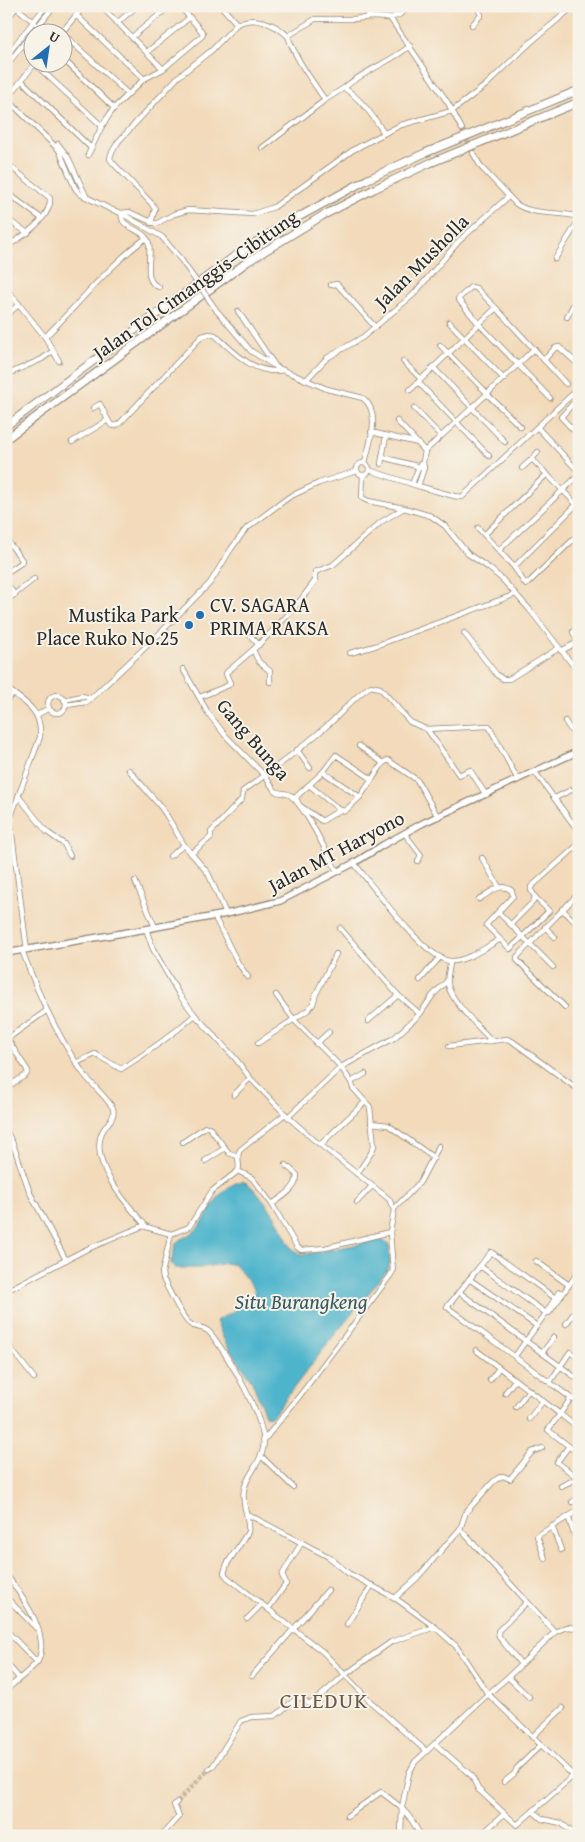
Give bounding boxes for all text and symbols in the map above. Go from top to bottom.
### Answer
north arrow [22,22,72,72]
text: U [45,26,64,48]
street label: Jalan Tol Cimanggis–Cibitung [84,202,304,368]
street label: Jalan Musholla [365,207,475,317]
place label: CV. SAGARA PRIMA RAKSA [210,590,329,642]
place label: Mustika Park Place Ruko No.25 [36,600,180,652]
marker: CV. SAGARA PRIMA RAKSA [194,609,206,621]
marker: Mustika Park Place Ruko No.25 [183,619,195,631]
street label: Gang Bunga [210,692,298,787]
street label: Jalan MT Haryono [260,803,409,901]
water label: Situ Burangkeng [235,1286,368,1317]
district label: CILEDUK [280,1684,368,1716]

